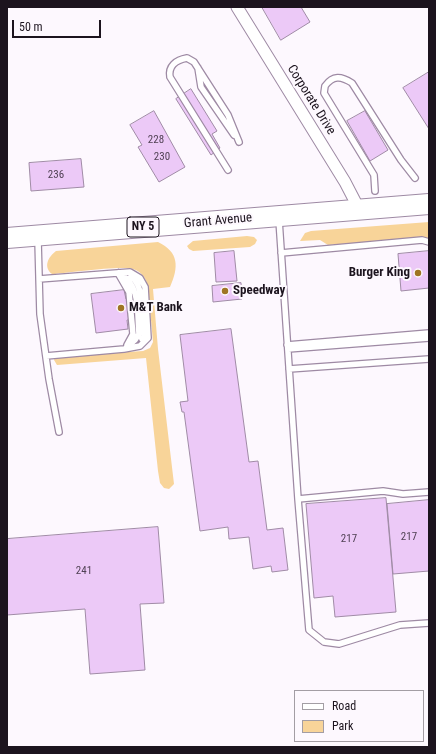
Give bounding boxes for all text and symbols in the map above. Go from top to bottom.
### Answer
scale bar [14,12,103,38]
text: 50 m [19,20,43,34]
street label: Corporate Drive [283,62,339,138]
house number: 228 [148,133,164,147]
house number: 230 [154,150,170,164]
house number: 236 [48,168,64,182]
street label: Grant Avenue [183,210,253,232]
road number: NY 5 [127,217,159,237]
place label: Burger King [349,265,410,281]
marker: Burger King [413,268,423,278]
place label: Speedway [233,283,285,299]
marker: Speedway [220,286,230,296]
place label: M&T Bank [129,300,182,316]
marker: M&T Bank [116,303,126,313]
house number: 217 [401,530,417,544]
house number: 217 [341,532,357,546]
house number: 241 [76,564,92,578]
legend [294,690,424,742]
text: Road [332,699,356,713]
text: Park [332,719,353,733]

